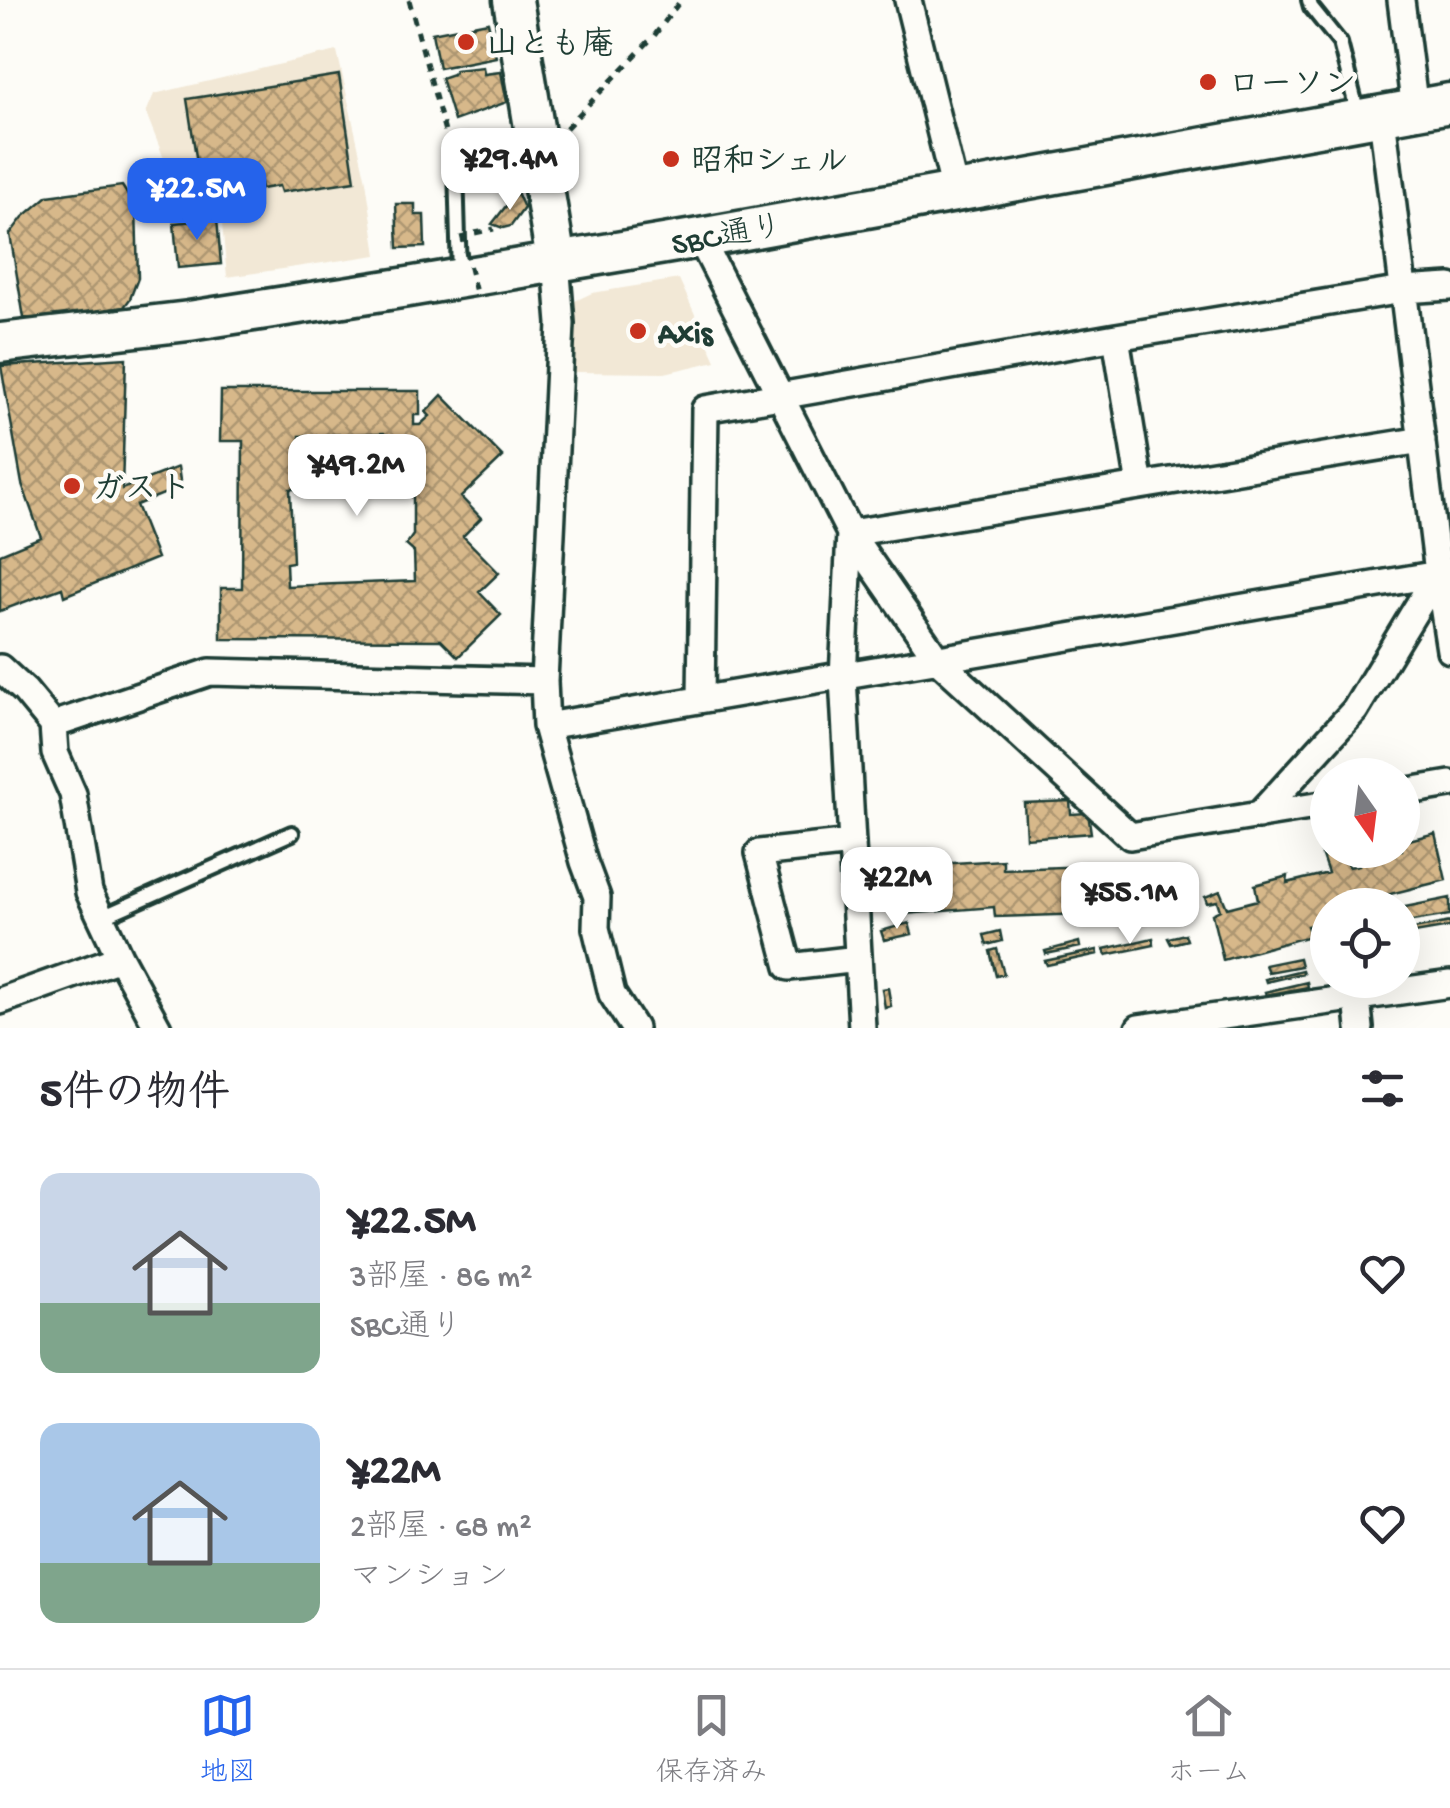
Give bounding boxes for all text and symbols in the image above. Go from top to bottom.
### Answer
place label: 山とも庵 [486,26,614,66]
marker: 山とも庵 [455,31,477,53]
place label: ローソン [1228,68,1356,106]
marker: ローソン [1197,71,1219,93]
pin: ¥29.4M [429,128,591,213]
text: ¥29.4M [463,141,557,179]
place label: 昭和シェル [691,144,848,183]
marker: 昭和シェル [660,148,682,170]
pin: ¥22.5M [116,158,278,243]
text: ¥22.5M [149,171,245,209]
street label: SBC通り [669,209,787,266]
place label: Axis [657,317,715,355]
marker: Axis [627,320,649,342]
pin: ¥49.2M [276,434,438,519]
text: ¥49.2M [310,447,404,485]
place label: ガスト [92,472,191,510]
marker: ガスト [61,475,83,497]
north arrow [1310,758,1420,868]
map controls [1310,758,1420,998]
pin: ¥22M [838,847,956,932]
text: ¥22M [863,860,931,898]
pin: ¥55.1M [1049,862,1211,947]
text: ¥55.1M [1083,875,1177,913]
button: locate [1310,888,1420,998]
icon: filters [1355,1061,1410,1116]
text: 5件の物件 [40,1072,230,1121]
text: ¥22.5M [350,1199,475,1248]
icon: home [120,1213,240,1333]
icon: heart [1355,1246,1410,1301]
text: 3部屋 · 86 m² [350,1260,533,1298]
text: SBC通り [350,1310,463,1348]
text: ¥22M [350,1449,440,1498]
icon: home [120,1463,240,1583]
icon: heart [1355,1496,1410,1551]
text: 2部屋 · 68 m² [350,1510,532,1548]
text: マンション [350,1560,509,1598]
tab: 地図 [200,1688,256,1791]
tab: 保存済み [656,1688,768,1791]
tab: ホーム [1167,1688,1250,1791]

